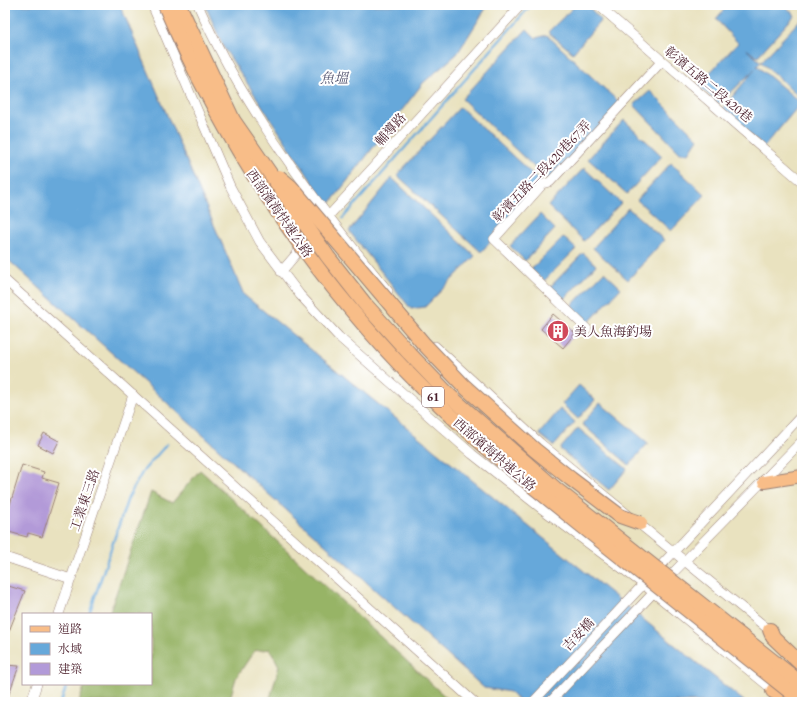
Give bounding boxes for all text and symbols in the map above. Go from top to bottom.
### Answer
street label: 彰濱五路二段420巷 [661,43,756,126]
water label: 魚塭 [320,69,350,87]
street label: 輔導路 [371,109,410,150]
street label: 彰濱五路二段420巷67弄 [488,117,594,226]
street label: 西部濱海快速公路 [243,166,316,261]
building icon: 美人魚海釣場 [545,318,571,344]
place label: 美人魚海釣場 [574,323,652,340]
road number: 61 [422,387,444,407]
street label: 西部濱海快速公路 [450,414,539,495]
street label: 工業東三路 [66,467,103,534]
legend [22,613,152,685]
street label: 吉安橋 [559,614,598,654]
text: 道路 [58,621,82,637]
text: 水域 [58,641,82,657]
text: 建築 [58,661,82,677]

